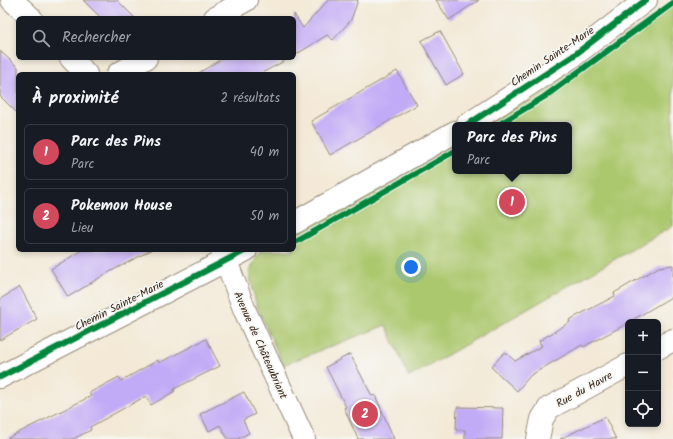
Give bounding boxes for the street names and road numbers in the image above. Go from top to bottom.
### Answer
street label: Chemin Sainte-Marie [507,22,598,92]
street label: Chemin Sainte-Marie [72,276,167,336]
street label: Avenue de Châteaubriant [228,289,292,403]
street label: Rue du Havre [553,367,616,413]

